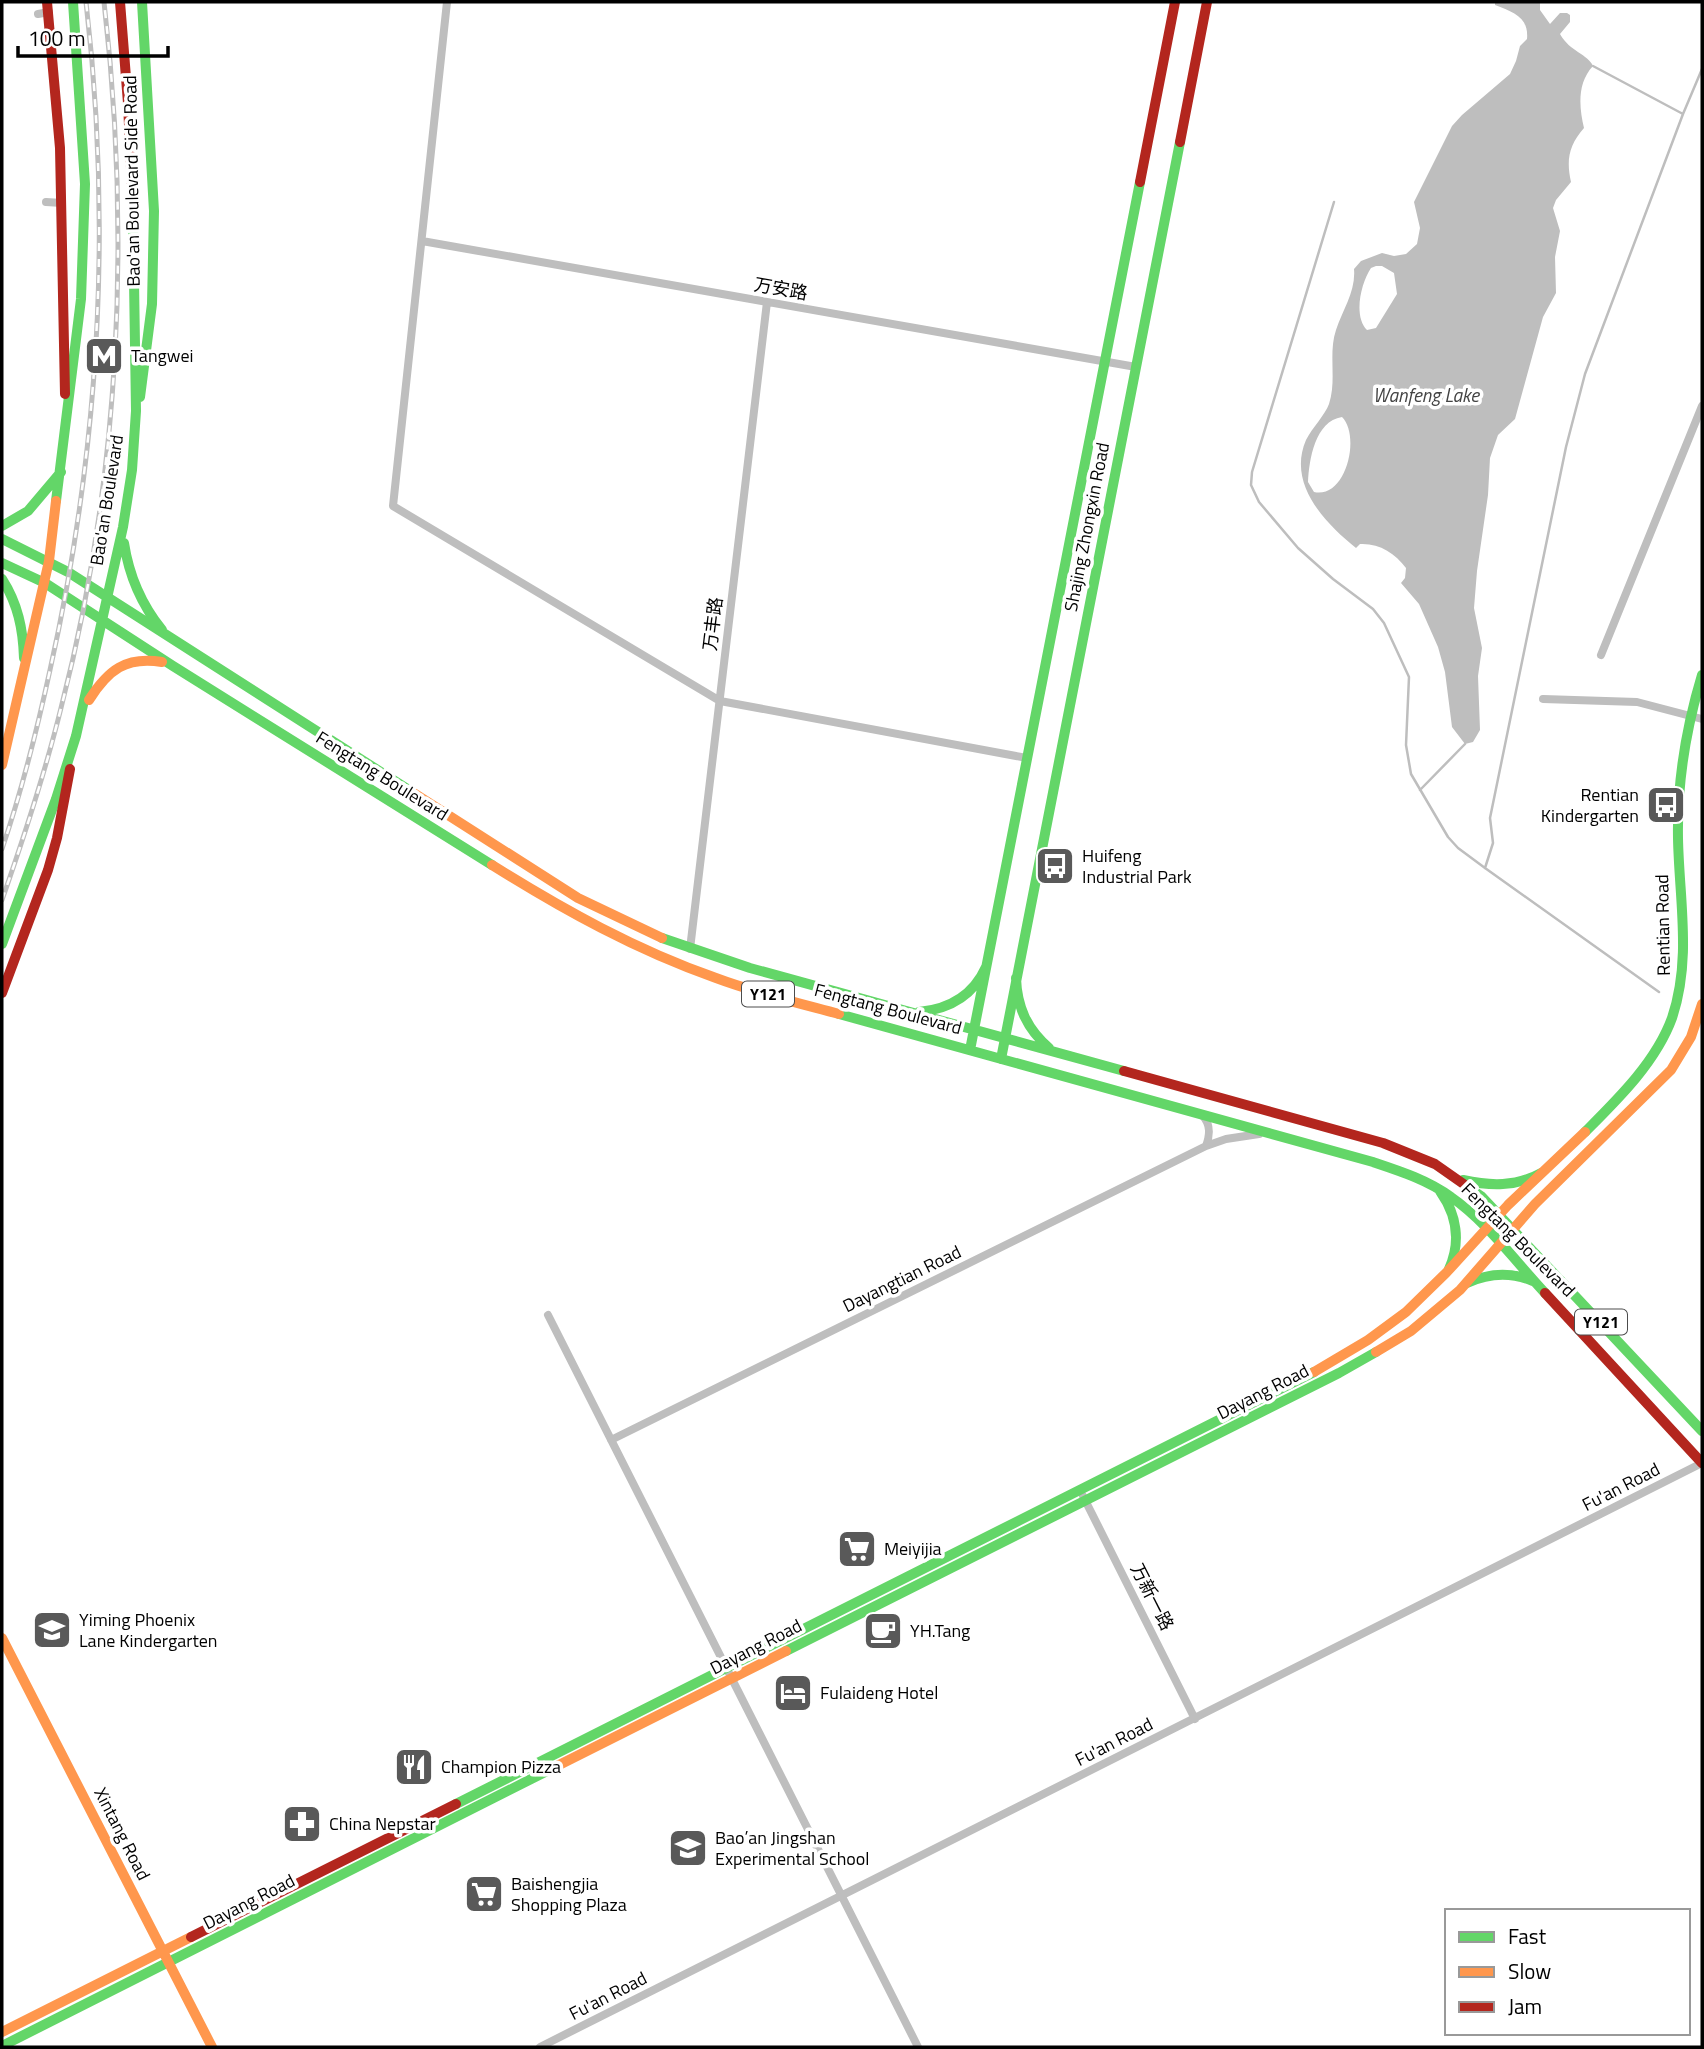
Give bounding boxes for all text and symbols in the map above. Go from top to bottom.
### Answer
scale bar [18,14,168,58]
text: 100 m [28,22,85,54]
street label: Bao'an Boulevard Side Road [116,75,147,287]
street label: 万安路 [752,271,810,306]
metro station icon: Tangwei [83,335,125,377]
place label: Tangwei [131,342,193,369]
water label: Wanfeng Lake [1373,380,1480,409]
street label: Bao'an Boulevard [83,433,130,567]
street label: Shajing Zhongxin Road [1057,440,1116,614]
street label: 万丰路 [696,595,729,652]
street label: Fengtang Boulevard [311,724,454,827]
place label: Rentian Kindergarten [1541,781,1639,829]
bus stop icon: Rentian Kindergarten [1645,784,1687,826]
place label: Huifeng Industrial Park [1082,842,1192,890]
bus stop icon: Huifeng Industrial Park [1034,845,1076,887]
street label: Rentian Road [1648,874,1677,976]
street label: Fengtang Boulevard [811,976,965,1041]
road number: Y121 [742,982,794,1006]
street label: Fengtang Boulevard [1455,1176,1582,1303]
street label: Dayangtian Road [838,1238,966,1319]
road number: Y121 [1575,1310,1627,1334]
street label: Dayang Road [1212,1357,1313,1426]
street label: Fu'an Road [1577,1455,1664,1518]
supermarket icon: Meiyijia [836,1528,878,1570]
place label: Meiyijia [884,1535,942,1562]
street label: 万新一路 [1124,1559,1181,1635]
place label: Yiming Phoenix Lane Kindergarten [79,1606,218,1654]
school or university icon: Yiming Phoenix Lane Kindergarten [31,1609,73,1651]
cafe icon: YH.Tang [862,1610,904,1652]
street label: Dayang Road [705,1612,806,1681]
place label: YH.Tang [910,1617,970,1644]
hotel icon: Fulaideng Hotel [772,1672,814,1714]
place label: Fulaideng Hotel [820,1679,938,1706]
street label: Fu'an Road [1070,1710,1157,1773]
restaurant icon: Champion Pizza [393,1746,435,1788]
place label: Champion Pizza [441,1753,561,1780]
street label: Xintang Road [88,1783,157,1885]
pharmacy icon: China Nepstar [281,1803,323,1845]
place label: China Nepstar [329,1810,436,1837]
place label: Bao’an Jingshan Experimental School [715,1824,869,1872]
school or university icon: Bao’an Jingshan Experimental School [667,1827,709,1869]
street label: Dayang Road [198,1867,299,1936]
place label: Baishengjia Shopping Plaza [511,1870,627,1918]
supermarket icon: Baishengjia Shopping Plaza [463,1873,505,1915]
legend [1445,1909,1690,2035]
text: Fast [1508,1920,1547,1952]
text: Slow [1508,1955,1551,1987]
street label: Fu'an Road [564,1964,651,2027]
text: Jam [1508,1990,1542,2022]

